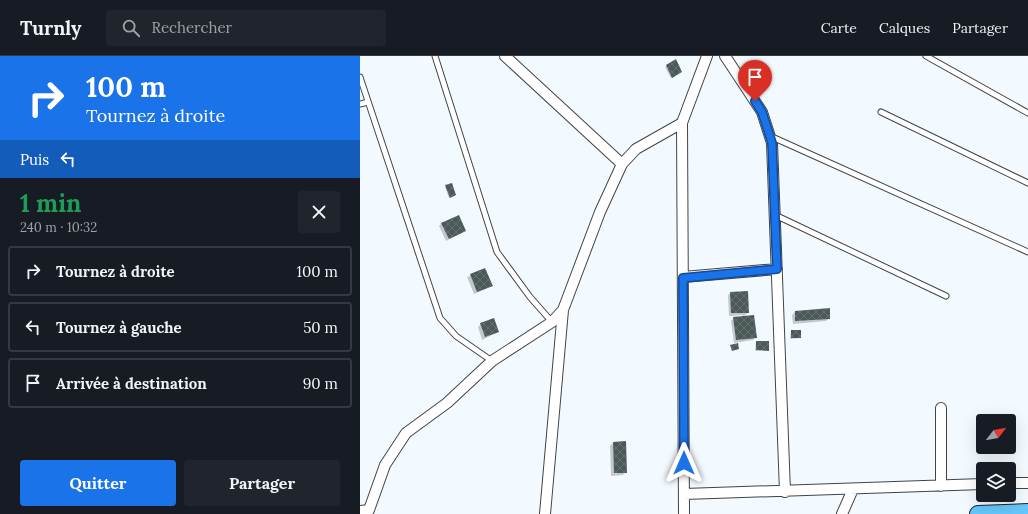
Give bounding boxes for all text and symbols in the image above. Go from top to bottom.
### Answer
search box [106,10,386,46]
text: Turnly [20,16,82,40]
icon: search [120,17,142,39]
text: Rechercher [152,18,232,37]
text: Carte [821,19,857,37]
text: Calques [879,19,930,37]
text: Partager [952,19,1008,37]
pin [738,60,772,101]
icon: arrive [744,66,766,88]
text: 100 m [86,69,166,105]
icon: right [20,72,72,124]
text: Tournez à droite [86,104,225,127]
icon: left [57,148,79,170]
text: Puis [20,150,49,169]
text: 1 min [20,188,81,219]
button: close [298,191,340,233]
text: 240 m · 10:32 [20,219,97,236]
icon: right [22,260,44,282]
text: Tournez à droite [56,262,175,281]
text: 100 m [297,262,338,281]
icon: left [22,316,44,338]
text: Tournez à gauche [56,318,182,337]
text: 50 m [303,318,338,337]
icon: arrive [22,372,44,394]
text: Arrivée à destination [56,374,207,393]
text: 90 m [303,374,338,393]
north arrow [976,414,1016,454]
map controls [976,414,1016,502]
position arrow [663,442,705,484]
button: Quitter [20,460,176,506]
button: Partager [184,460,340,506]
button: layers [976,462,1016,502]

